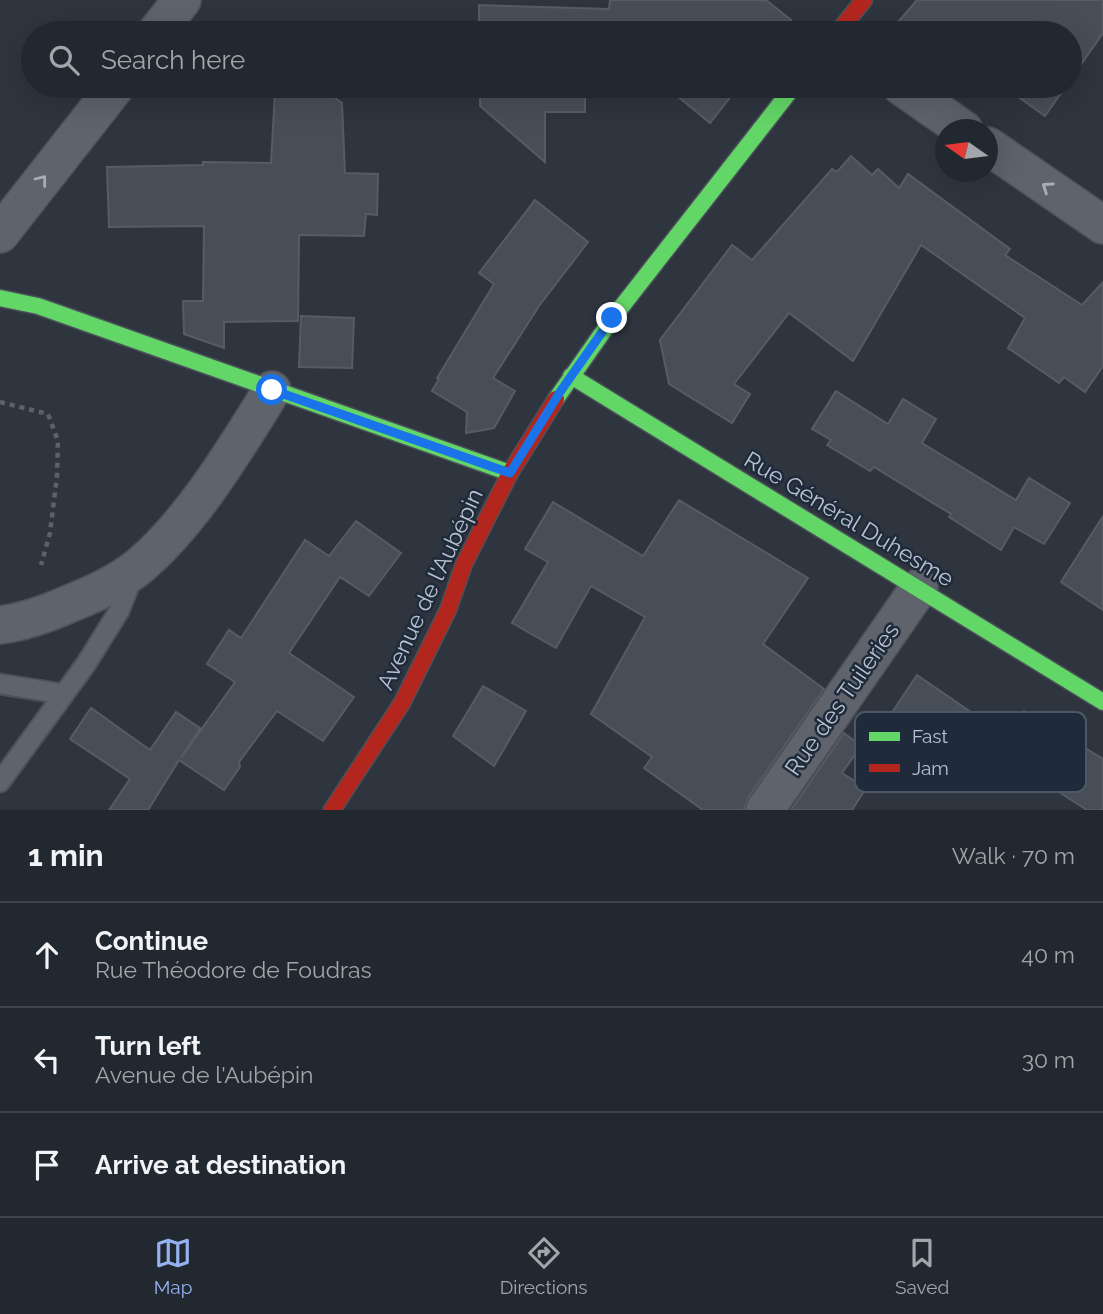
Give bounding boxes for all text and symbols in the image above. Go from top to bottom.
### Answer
search box [21,21,1082,98]
icon: search [45,41,83,79]
text: Search here [101,45,245,75]
north arrow [935,119,998,182]
one-way arrow [34,175,46,188]
one-way arrow [1042,183,1055,195]
route end [596,302,627,333]
route start [256,374,287,405]
street label: Rue Général Duhesme [740,445,959,592]
street label: Avenue de l'Aubépin [371,484,488,693]
street label: Rue des Tuileries [779,617,904,780]
legend [855,712,1086,792]
text: Fast [912,725,948,747]
text: Jam [912,757,949,779]
text: 1 min [28,838,104,873]
text: Walk · 70 m [952,842,1075,869]
text: Continue [95,926,208,956]
icon: ahead [28,936,66,974]
text: 40 m [1021,941,1075,968]
text: Rue Théodore de Foudras [95,956,372,983]
text: Turn left [95,1031,201,1061]
icon: left [28,1041,66,1079]
text: 30 m [1022,1046,1075,1073]
text: Avenue de l'Aubépin [95,1061,313,1088]
icon: arrive [28,1146,66,1184]
text: Arrive at destination [95,1150,346,1180]
tab: Map [154,1234,192,1298]
tab: Directions [500,1234,588,1298]
tab: Saved [895,1234,949,1298]

